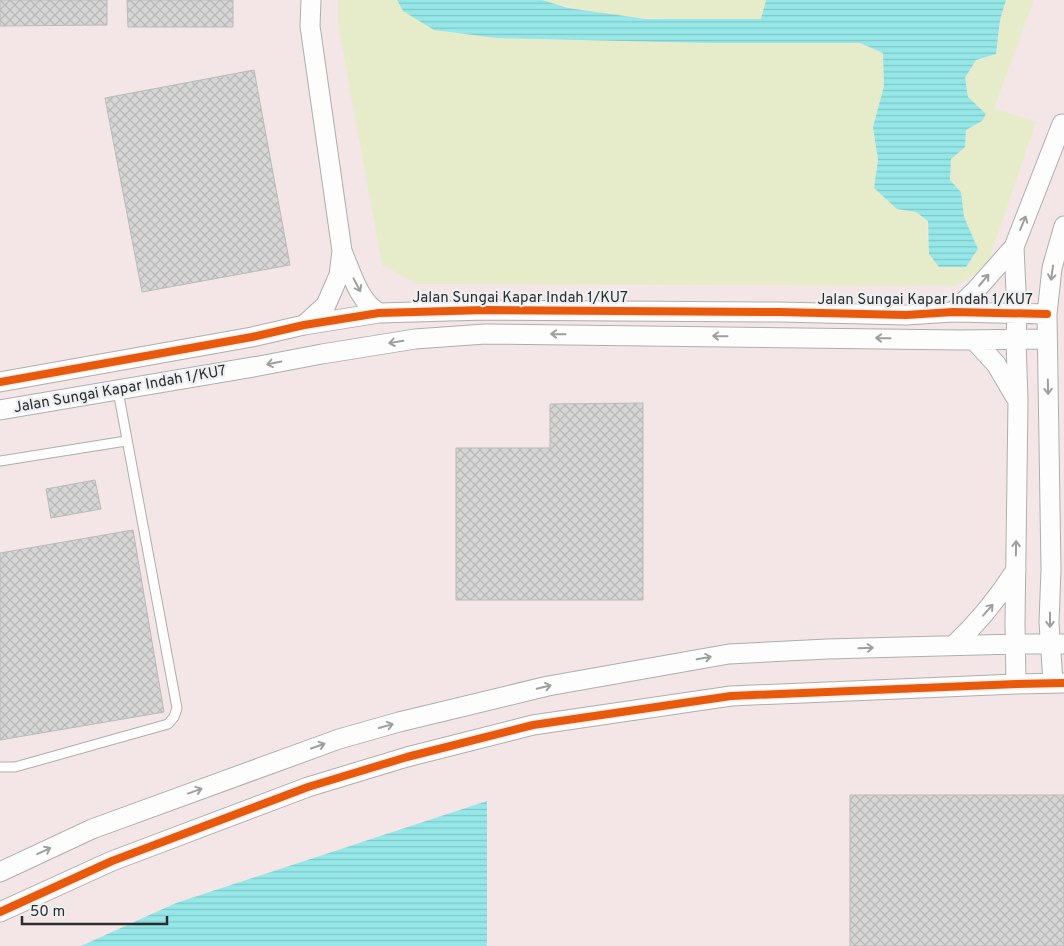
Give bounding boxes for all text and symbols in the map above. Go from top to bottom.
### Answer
one-way arrow [1019,216,1028,231]
one-way arrow [1047,265,1057,281]
one-way arrow [979,274,990,287]
one-way arrow [352,277,362,292]
street label: Jalan Sungai Kapar Indah 1/KU7 [412,289,628,308]
street label: Jalan Sungai Kapar Indah 1/KU7 [817,291,1033,310]
one-way arrow [550,329,566,339]
one-way arrow [713,331,729,341]
one-way arrow [875,333,892,343]
one-way arrow [388,338,404,348]
one-way arrow [267,359,283,368]
street label: Jalan Sungai Kapar Indah 1/KU7 [12,362,228,418]
one-way arrow [1043,379,1052,395]
one-way arrow [1011,540,1021,556]
one-way arrow [982,604,993,617]
one-way arrow [1045,612,1055,628]
one-way arrow [857,643,873,652]
one-way arrow [695,653,711,663]
one-way arrow [535,682,551,691]
one-way arrow [377,721,393,730]
one-way arrow [309,741,325,750]
one-way arrow [187,786,202,795]
one-way arrow [36,846,51,855]
scale bar [22,894,168,926]
text: 50 m [30,903,65,922]

